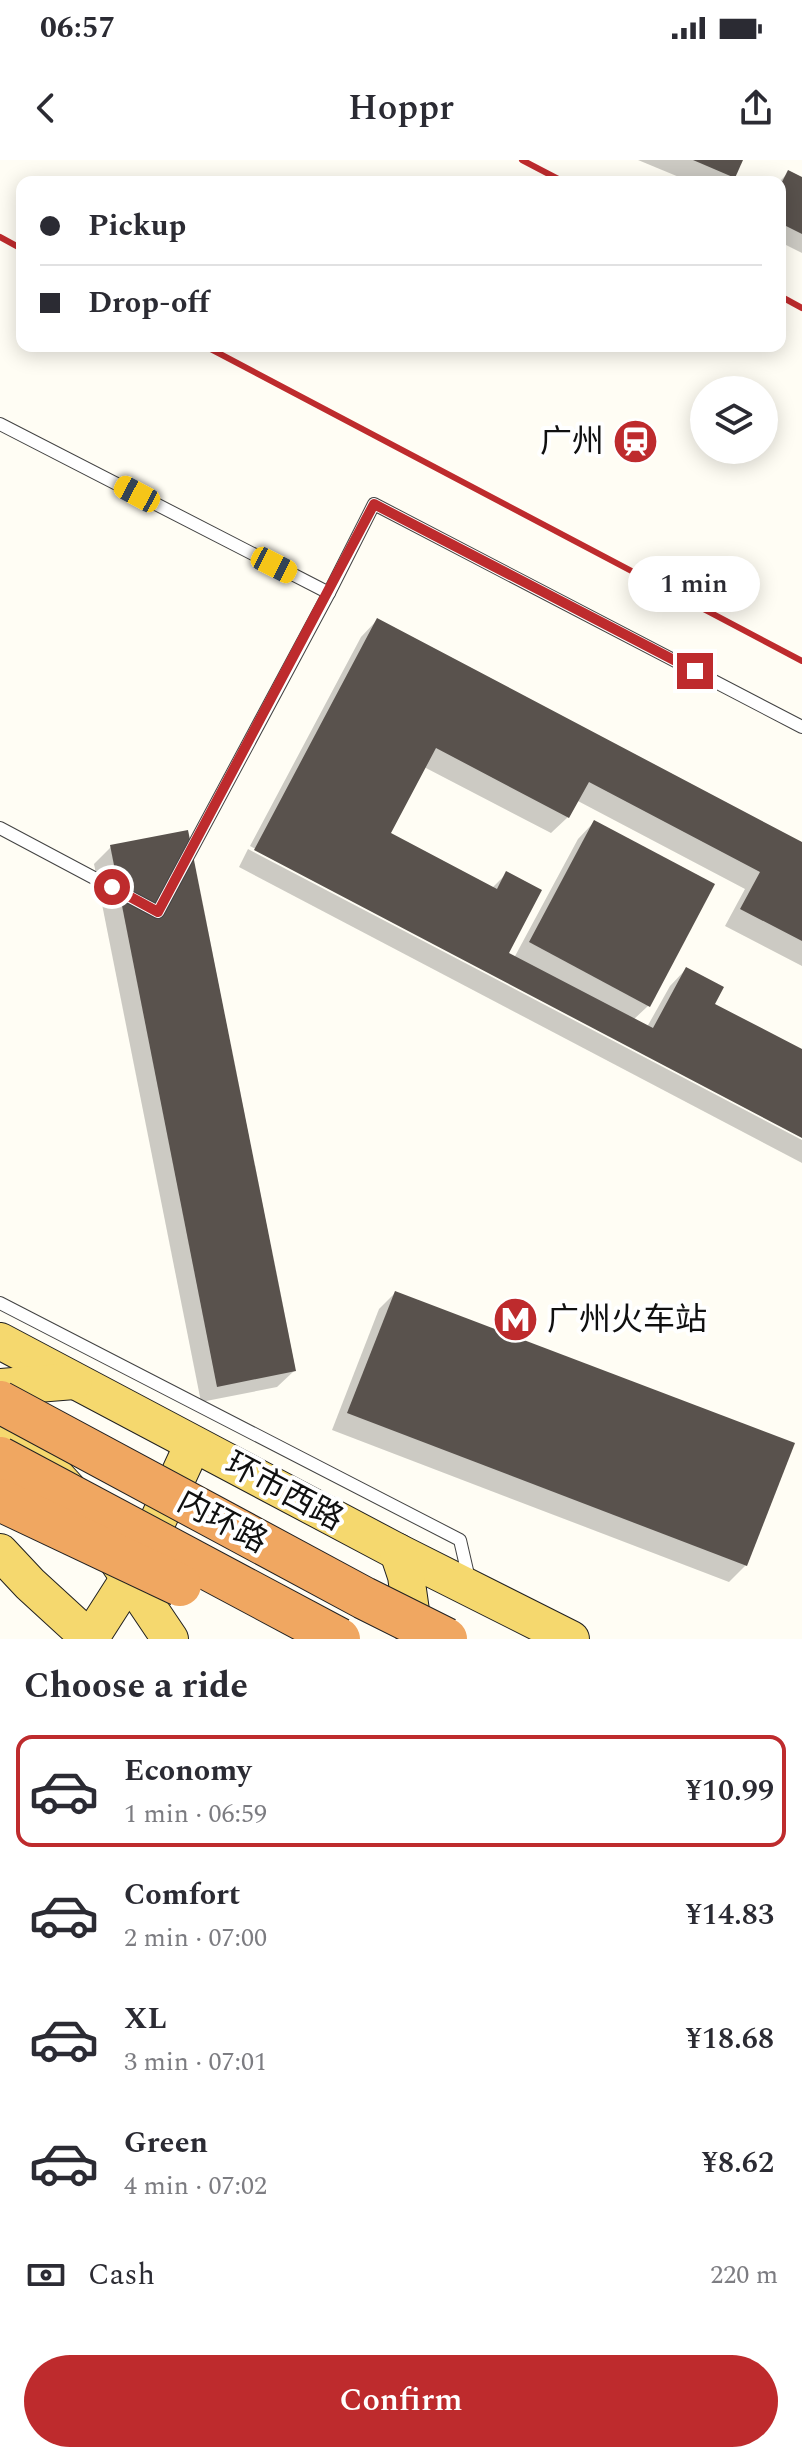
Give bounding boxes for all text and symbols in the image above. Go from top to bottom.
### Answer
text: 06:57 [40,5,115,51]
text: Hoppr [348,81,454,136]
icon: back [24,86,68,130]
icon: share [734,86,778,130]
text: Pickup [88,203,186,249]
text: Drop-off [88,280,209,326]
map controls [690,376,778,464]
button: layers [690,376,778,464]
place label: 广州 [540,418,604,467]
station icon: 广州 [611,418,659,466]
car [110,472,164,516]
car [247,543,301,587]
callout: 1 min [629,555,761,611]
text: 1 min [660,564,728,604]
route end [677,653,713,689]
route start [94,869,130,905]
metro station icon: 广州火车站 [492,1296,540,1344]
place label: 广州火车站 [547,1296,707,1345]
street label: 环市西路 [216,1440,352,1544]
street label: 内环路 [168,1478,276,1566]
text: Choose a ride [24,1659,248,1714]
text: Economy [124,1748,251,1794]
icon: car [28,1755,100,1827]
text: ¥10.99 [686,1768,774,1814]
text: 1 min · 06:59 [124,1794,267,1834]
text: Comfort [124,1872,240,1918]
icon: car [28,1879,100,1951]
text: ¥14.83 [686,1892,774,1938]
text: 2 min · 07:00 [124,1918,267,1958]
text: XL [124,1996,167,2042]
icon: car [28,2003,100,2075]
text: ¥18.68 [686,2016,774,2062]
text: 3 min · 07:01 [124,2042,267,2082]
text: Green [124,2120,208,2166]
icon: car [28,2127,100,2199]
text: ¥8.62 [702,2140,774,2186]
text: 4 min · 07:02 [124,2166,267,2206]
text: Cash [88,2252,155,2298]
icon: cash [24,2253,68,2297]
text: 220 m [710,2255,778,2295]
button: Confirm [24,2355,778,2447]

